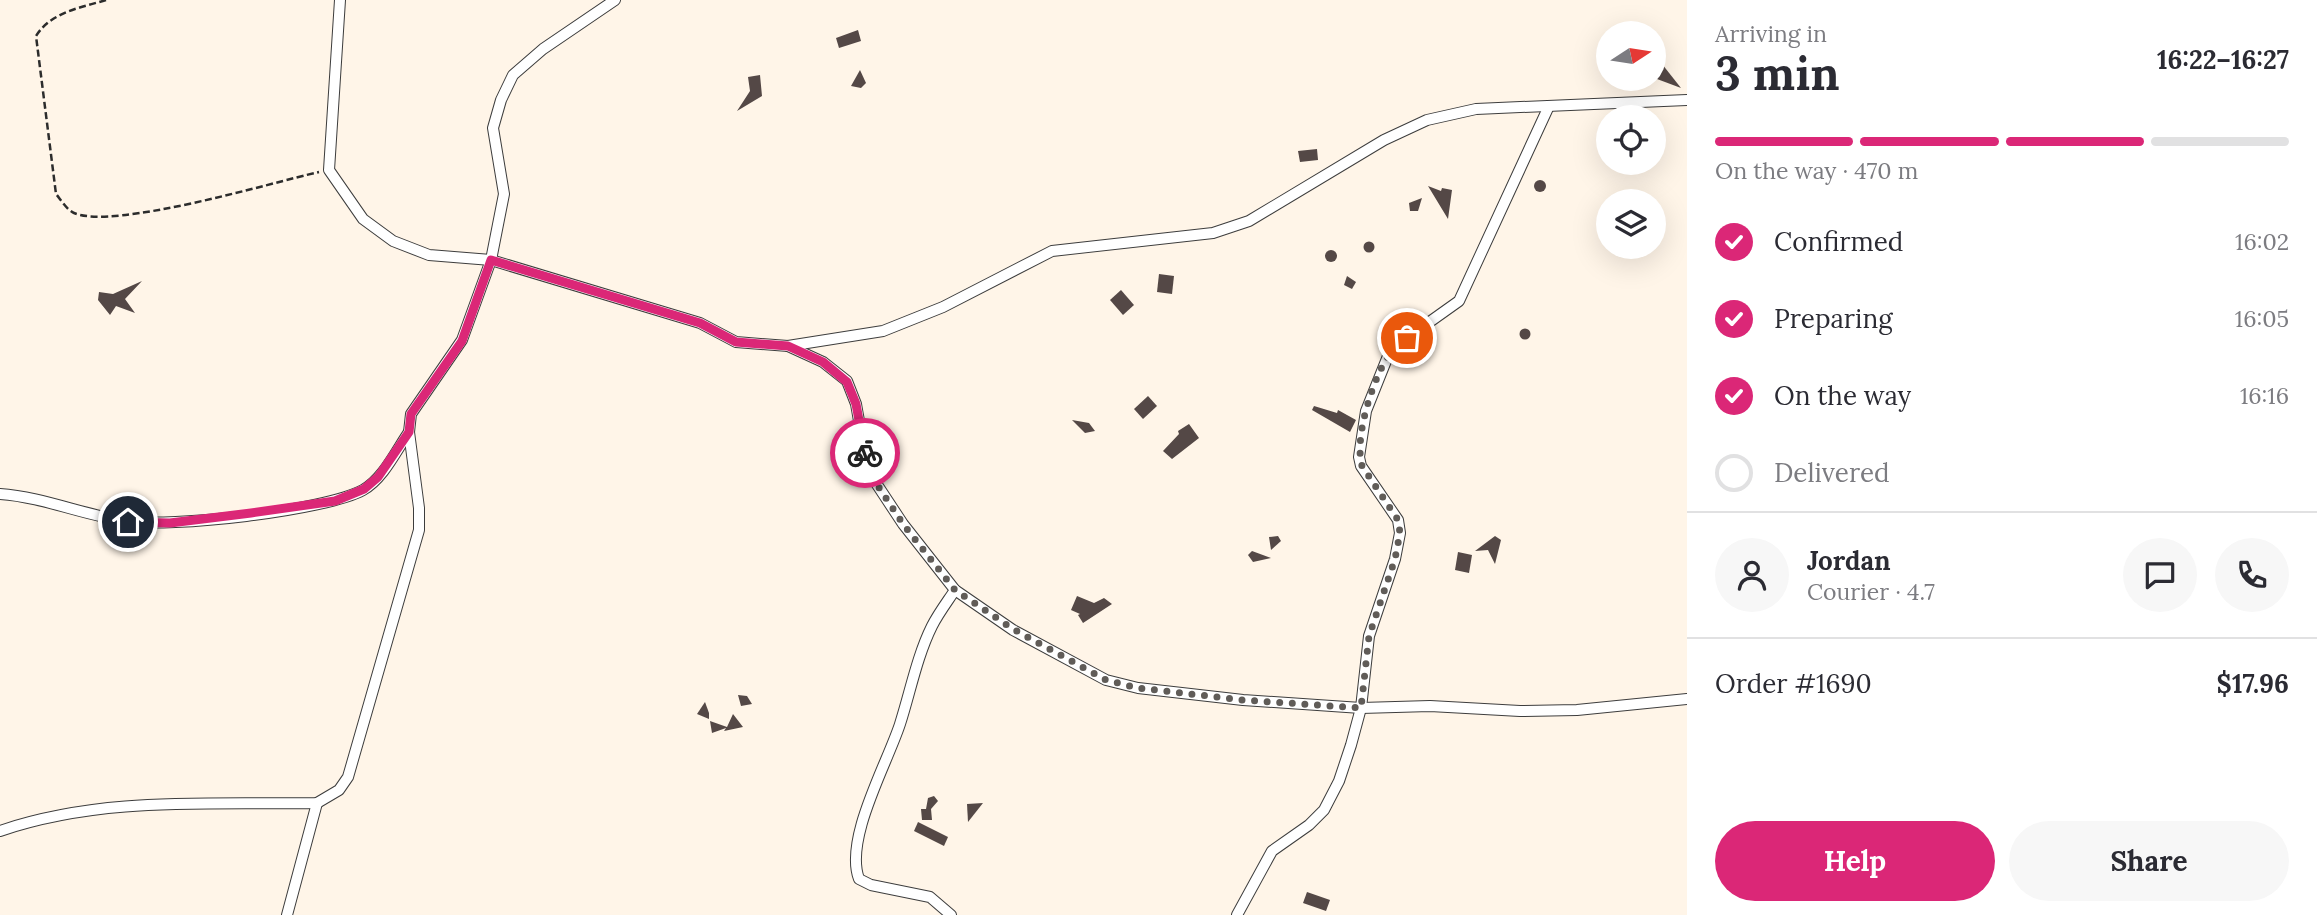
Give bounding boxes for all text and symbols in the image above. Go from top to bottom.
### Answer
text: Arriving in [1715,19,1827,48]
north arrow [1596,21,1666,91]
map controls [1596,21,1666,259]
text: 16:22–16:27 [2157,43,2289,76]
text: 3 min [1715,44,1840,103]
button: locate [1596,105,1666,175]
text: On the way · 470 m [1715,156,1918,185]
button: layers [1596,189,1666,259]
icon: check [1715,223,1753,261]
text: Confirmed [1774,225,1903,258]
text: 16:02 [2235,227,2289,256]
icon: check [1715,300,1753,338]
text: Preparing [1774,302,1893,335]
text: 16:05 [2235,304,2289,333]
pin [1377,308,1437,368]
icon: bag [1388,319,1426,357]
icon: check [1715,377,1753,415]
text: On the way [1774,379,1911,412]
text: 16:16 [2240,381,2289,410]
courier [830,418,900,488]
icon: bike [846,434,884,472]
text: Delivered [1774,456,1890,489]
pin [98,492,158,552]
icon: home [109,503,147,541]
button: person [1715,538,1789,612]
button: chat [2123,538,2197,612]
button: phone [2215,538,2289,612]
text: Jordan [1807,544,1891,577]
text: Courier · 4.7 [1807,577,1935,606]
text: Order #1690 [1715,667,1872,700]
text: $17.96 [2217,667,2289,700]
button: Help [1715,821,1995,901]
button: Share [2009,821,2289,901]

